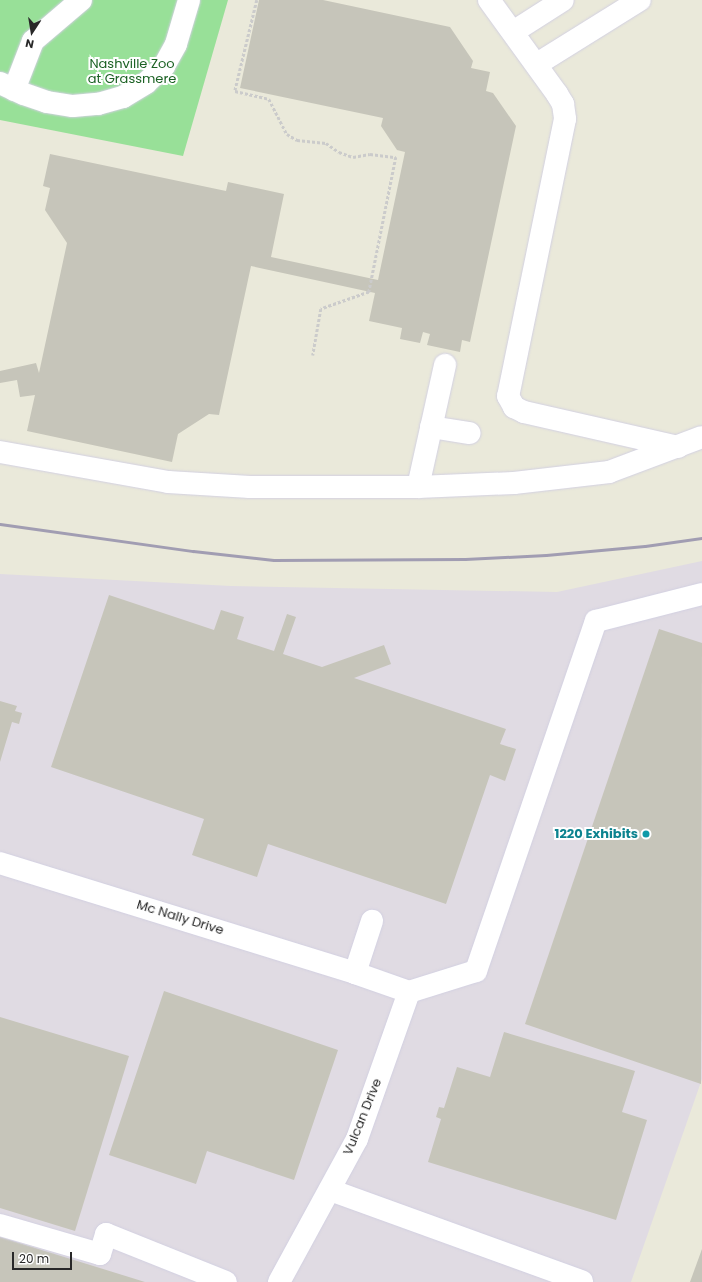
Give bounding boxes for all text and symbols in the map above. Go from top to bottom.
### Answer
north arrow [12,12,52,52]
text: N [24,35,35,52]
park label: Nashville Zoo at Grassmere [88,57,176,88]
place label: 1220 Exhibits [555,826,638,842]
marker: 1220 Exhibits [641,829,651,839]
street label: Mc Nally Drive [135,897,225,939]
street label: Vulcan Drive [341,1076,385,1158]
scale bar [14,1244,74,1270]
text: 20 m [19,1250,49,1267]

